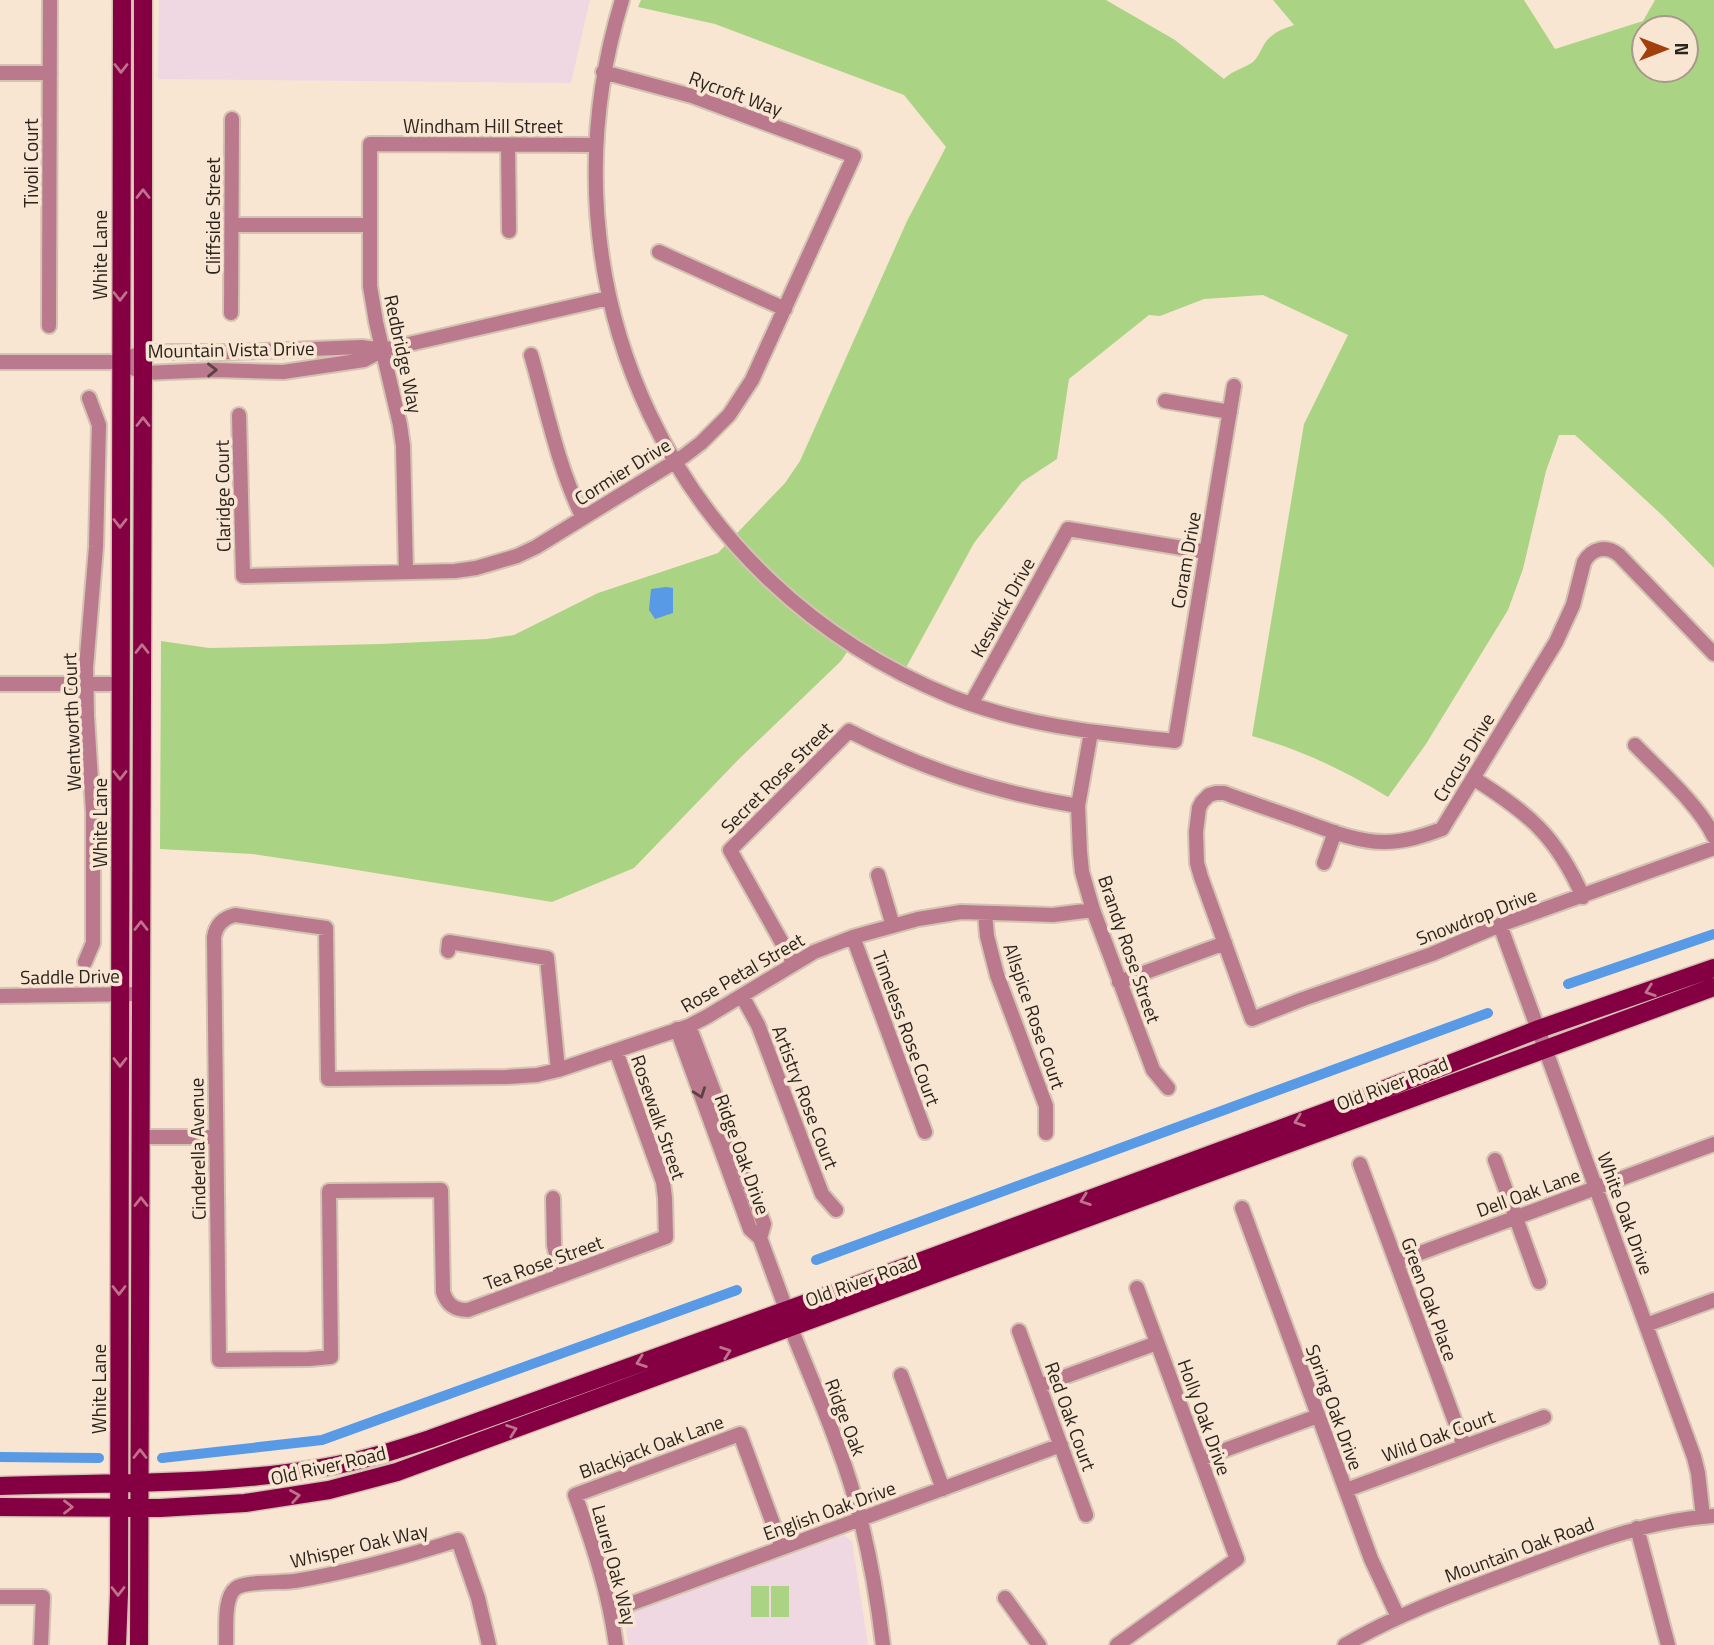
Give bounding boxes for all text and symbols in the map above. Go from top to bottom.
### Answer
north arrow [1630,14,1700,84]
text: N [1668,42,1697,56]
one-way arrow [113,63,129,74]
street label: Rycroft Way [685,63,787,123]
street label: Windham Hill Street [403,111,563,140]
street label: Tivoli Court [16,118,45,208]
street label: Cliffside Street [198,157,227,275]
one-way arrow [135,189,151,199]
street label: White Lane [85,210,114,300]
one-way arrow [112,291,128,301]
street label: Redbridge Way [377,292,431,416]
street label: Mountain Vista Drive [147,333,315,365]
one-way arrow [207,362,217,378]
one-way arrow [135,416,151,427]
street label: Cormier Drive [568,430,676,512]
street label: Claridge Court [207,439,237,552]
street label: Coram Drive [1162,509,1208,611]
one-way arrow [112,518,128,529]
street label: Keswick Drive [962,552,1042,662]
one-way arrow [134,644,150,654]
street label: Wentworth Court [54,652,88,792]
street label: Crocus Drive [1425,707,1501,807]
street label: Secret Rose Street [713,714,839,840]
one-way arrow [112,770,128,781]
street label: White Lane [85,778,114,868]
street label: Brandy Rose Street [1091,871,1169,1027]
street label: Snowdrop Drive [1411,880,1541,952]
one-way arrow [133,920,149,931]
street label: Rose Petal Street [675,925,810,1019]
street label: Allspice Rose Court [996,939,1074,1093]
street label: Timeless Rose Court [865,946,949,1110]
street label: Saddle Drive [20,961,120,991]
one-way arrow [1644,983,1656,997]
street label: Artistry Rose Court [765,1021,847,1173]
street label: Old River Road [1332,1048,1452,1118]
street label: Rosewalk Street [624,1051,694,1184]
one-way arrow [112,1058,128,1068]
street label: Cinderella Avenue [181,1078,213,1220]
one-way arrow [692,1087,706,1099]
street label: Ridge Oak Drive [708,1090,778,1218]
one-way arrow [1293,1113,1305,1127]
street label: White Oak Drive [1590,1148,1662,1278]
street label: Dell Oak Lane [1472,1160,1584,1224]
one-way arrow [1080,1192,1092,1206]
one-way arrow [133,1197,149,1207]
street label: Tea Rose Street [479,1227,607,1297]
street label: Green Oak Place [1394,1233,1466,1365]
street label: Old River Road [801,1246,921,1314]
one-way arrow [111,1285,127,1296]
street label: Spring Oak Drive [1299,1340,1371,1474]
street label: White Lane [84,1344,113,1434]
one-way arrow [719,1346,731,1360]
one-way arrow [636,1354,648,1368]
street label: Holly Oak Drive [1171,1355,1239,1479]
street label: Red Oak Court [1038,1357,1104,1475]
street label: Ridge Oak [818,1374,874,1460]
street label: Wild Oak Court [1377,1401,1499,1469]
street label: Blackjack Oak Lane [575,1406,727,1486]
one-way arrow [506,1425,518,1439]
street label: Old River Road [268,1438,388,1492]
one-way arrow [132,1449,148,1459]
street label: English Oak Drive [759,1473,899,1547]
one-way arrow [289,1489,301,1504]
one-way arrow [63,1499,74,1515]
street label: Laurel Oak Way [585,1501,645,1629]
street label: Mountain Oak Road [1440,1508,1598,1590]
street label: Whisper Oak Way [287,1515,431,1575]
one-way arrow [111,1586,126,1597]

